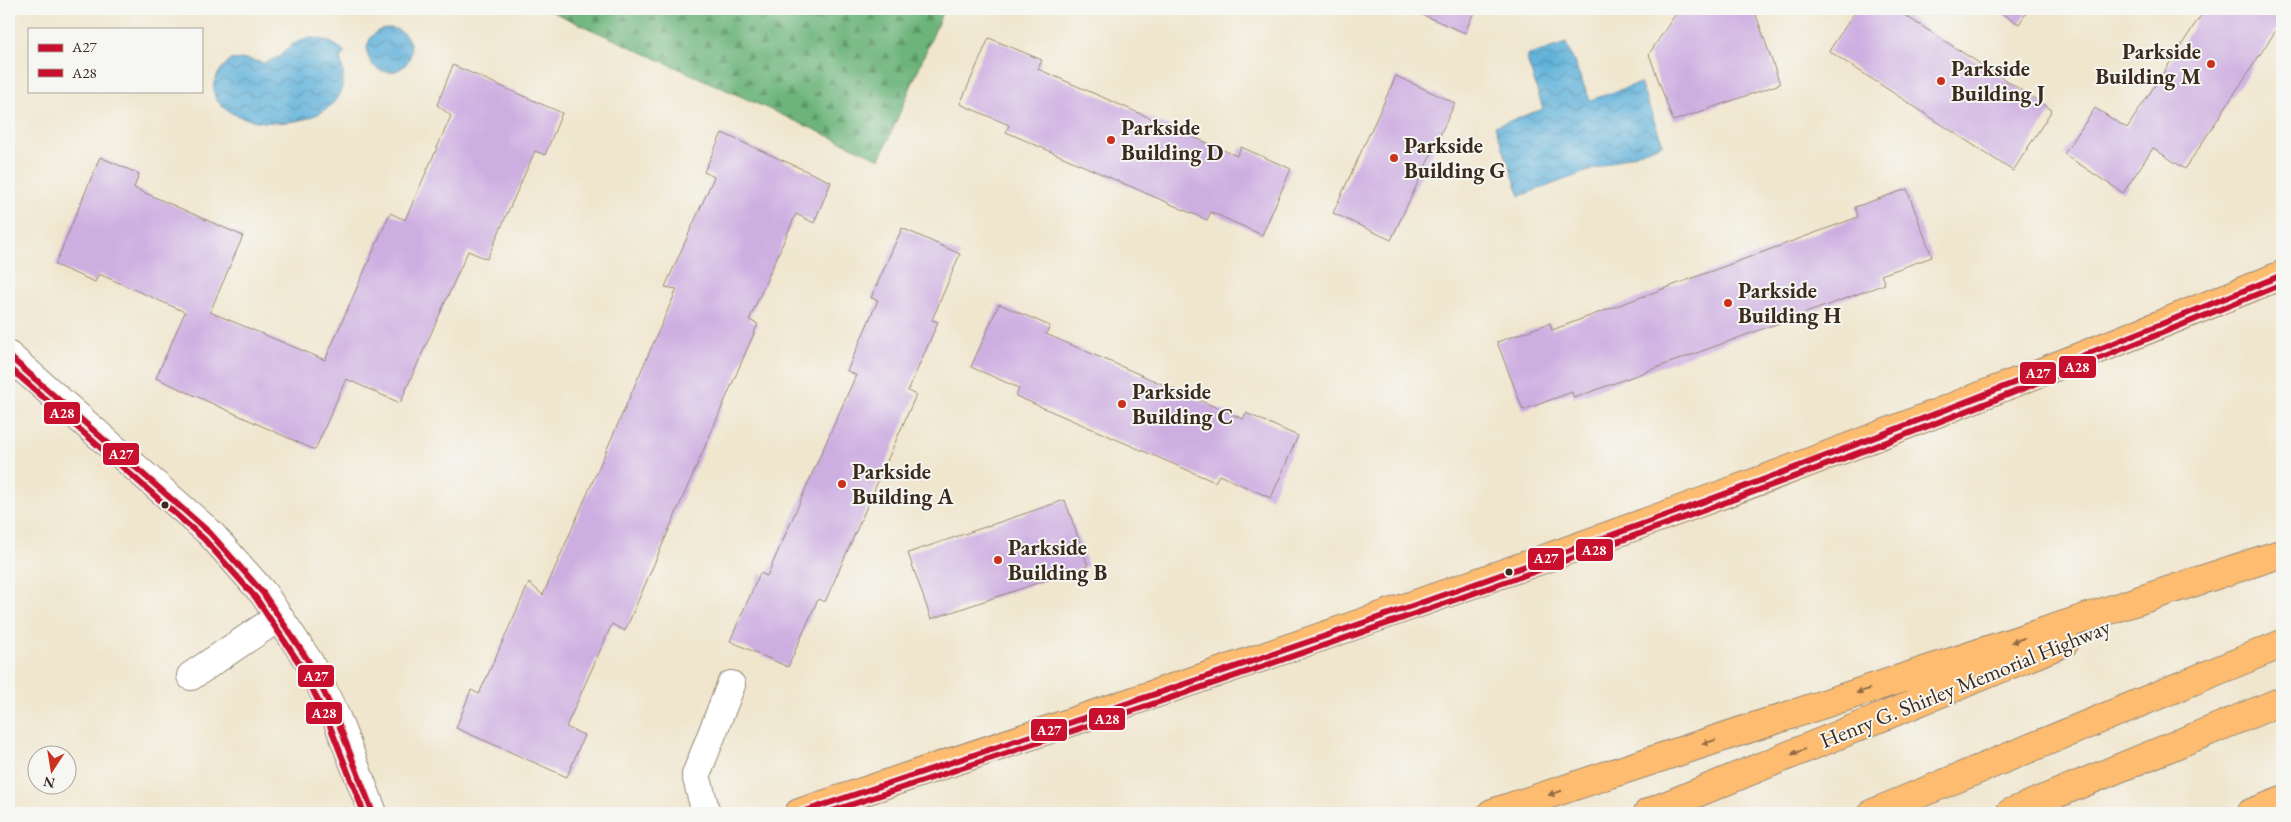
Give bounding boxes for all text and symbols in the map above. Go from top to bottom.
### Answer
legend [28,28,202,92]
text: A27 [71,37,98,56]
place label: Parkside Building M [2095,37,2201,91]
place label: Parkside Building J [1951,54,2045,108]
marker: Parkside Building M [2205,58,2217,70]
text: A28 [71,63,97,82]
marker: Parkside Building J [1935,75,1947,87]
place label: Parkside Building D [1121,113,1224,167]
place label: Parkside Building G [1404,131,1506,185]
marker: Parkside Building D [1105,134,1117,146]
marker: Parkside Building G [1388,152,1400,164]
place label: Parkside Building H [1738,276,1842,330]
marker: Parkside Building H [1722,297,1734,309]
line badge: A28 [2058,355,2097,379]
text: A28 [2064,358,2089,376]
line badge: A27 [2019,361,2057,385]
text: A27 [2025,364,2051,382]
place label: Parkside Building C [1132,377,1233,431]
marker: Parkside Building C [1116,398,1128,410]
line badge: A28 [43,401,81,425]
text: A28 [49,404,74,422]
line badge: A27 [102,442,140,466]
text: A27 [108,445,134,463]
place label: Parkside Building A [852,457,954,511]
marker: Parkside Building A [836,478,848,490]
unlabelled marker [160,500,170,510]
place label: Parkside Building B [1008,533,1108,587]
line badge: A28 [1575,538,1614,562]
text: A28 [1581,541,1606,559]
line badge: A27 [1527,547,1565,571]
text: A27 [1533,549,1559,567]
marker: Parkside Building B [992,554,1004,566]
unlabelled marker [1504,567,1514,577]
street label: Henry G. Shirley Memorial Highway [1816,612,2115,755]
one-way arrow [2010,637,2025,644]
line badge: A27 [297,664,335,688]
text: A27 [303,667,329,685]
one-way arrow [1856,688,1871,695]
line badge: A28 [305,701,343,725]
text: A28 [311,704,336,722]
line badge: A28 [1088,707,1126,731]
text: A28 [1094,710,1119,728]
line badge: A27 [1030,718,1068,742]
text: A27 [1036,721,1062,739]
one-way arrow [1701,738,1716,746]
north arrow [28,744,78,794]
one-way arrow [1791,748,1805,756]
text: N [41,773,57,793]
one-way arrow [1547,789,1562,797]

